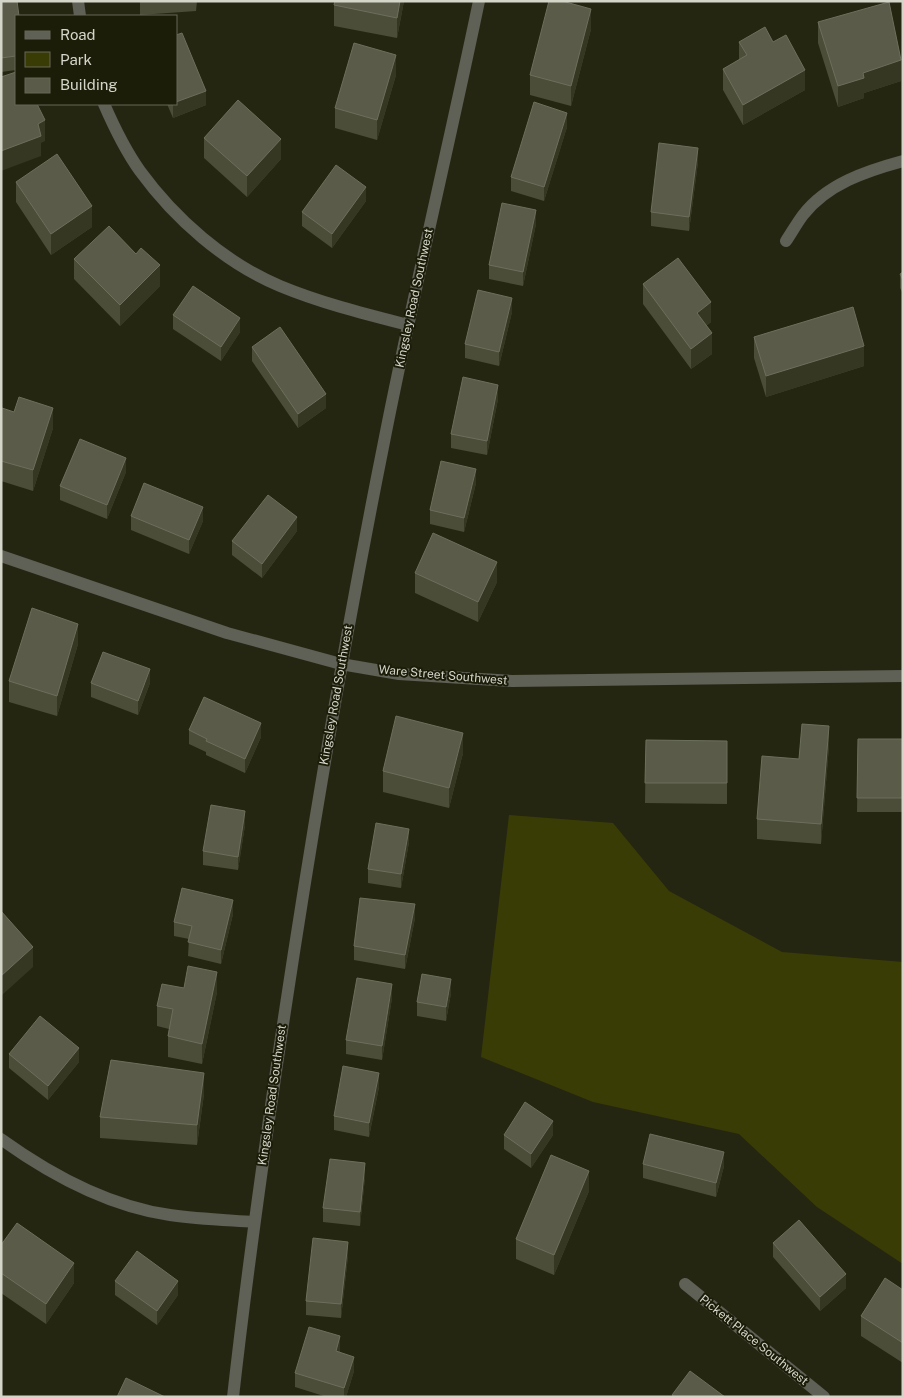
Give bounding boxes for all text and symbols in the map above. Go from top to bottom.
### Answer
legend [15,15,178,105]
text: Road [60,26,96,43]
text: Park [60,51,92,68]
text: Building [60,76,118,93]
street label: Kingsley Road Southwest [392,227,436,369]
street label: Kingsley Road Southwest [317,624,355,766]
street label: Ware Street Southwest [378,662,508,688]
street label: Kingsley Road Southwest [255,1023,289,1166]
street label: Pickett Place Southwest [697,1292,811,1388]

